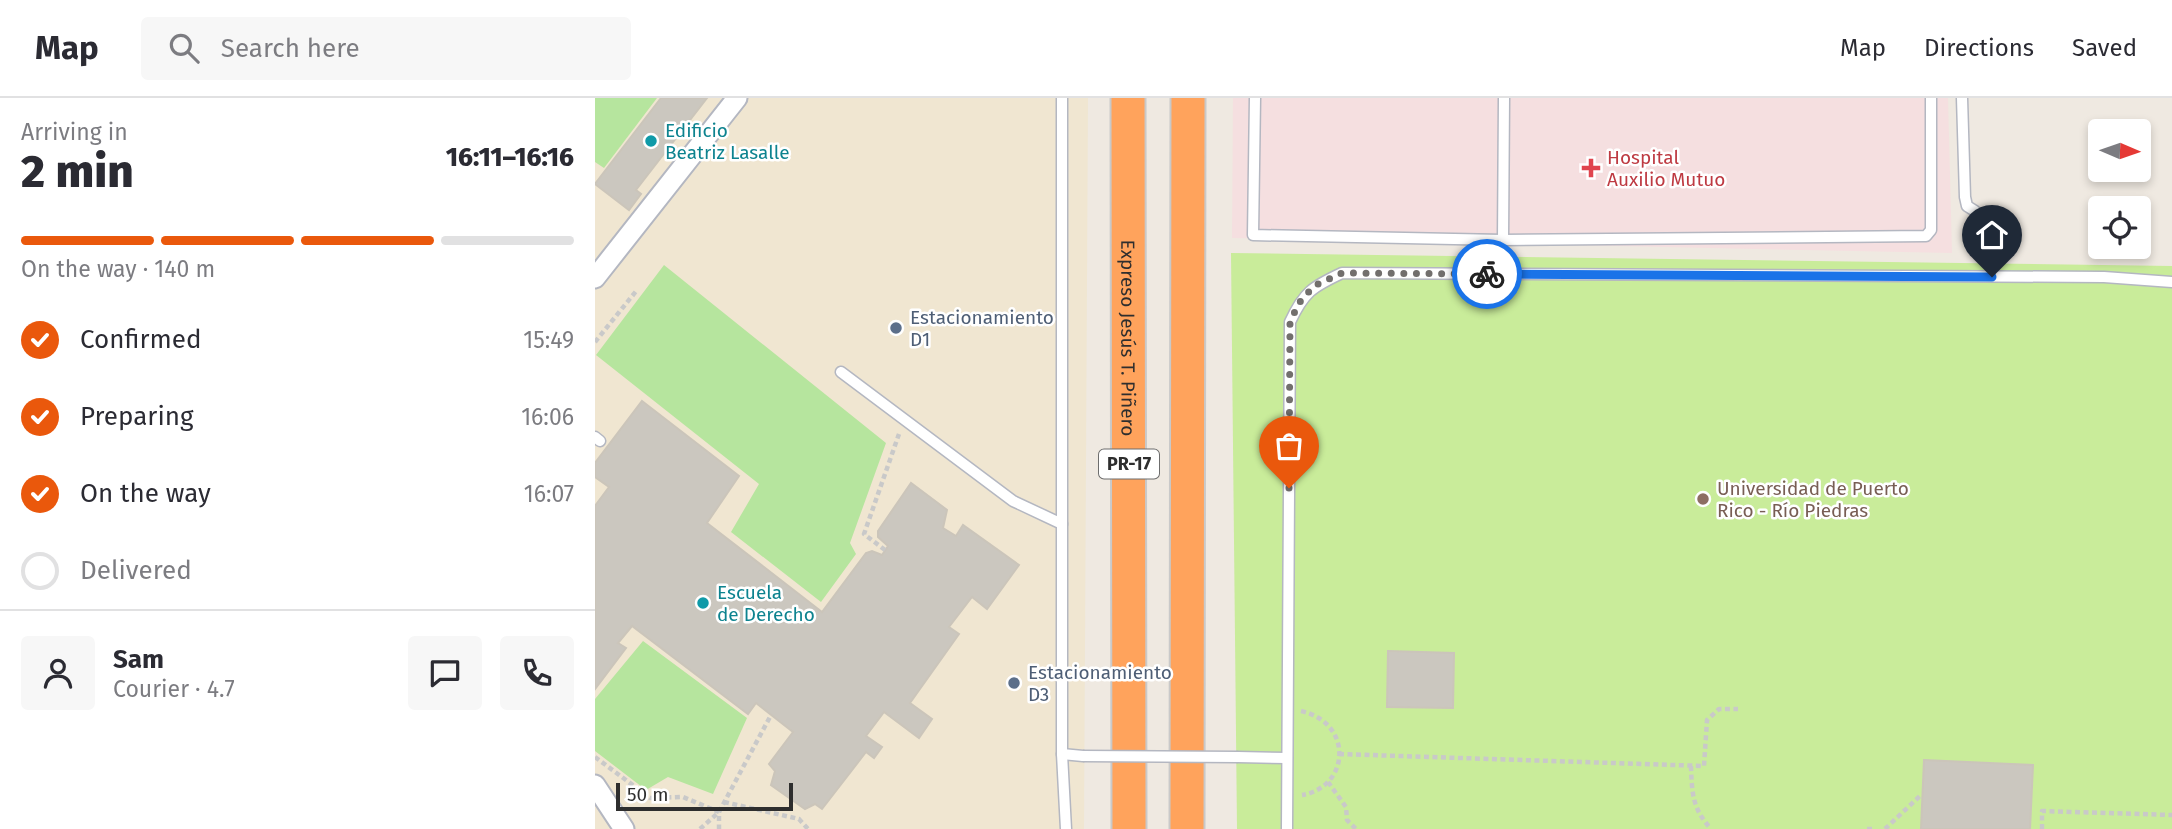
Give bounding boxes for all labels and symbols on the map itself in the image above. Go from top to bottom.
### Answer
place label: Edificio Beatriz Lasalle [665,119,790,164]
north arrow [2088,119,2151,182]
marker: Edificio Beatriz Lasalle [643,133,659,149]
place label: Hospital Auxilio Mutuo [1607,146,1725,191]
marker: Hospital Auxilio Mutuo [1581,158,1601,178]
pin [1962,205,2022,277]
courier [1452,239,1522,309]
street label: Expreso Jesús T. Piñero [1117,240,1140,436]
place label: Estacionamiento D1 [910,306,1054,351]
marker: Estacionamiento D1 [888,320,904,336]
pin [1259,416,1319,488]
road number: PR-17 [1099,450,1159,478]
place label: Universidad de Puerto Rico - Río Piedras [1717,477,1909,522]
marker: Universidad de Puerto Rico - Río Piedras [1695,491,1711,507]
place label: Escuela de Derecho [717,581,815,626]
marker: Escuela de Derecho [695,595,711,611]
place label: Estacionamiento D3 [1028,661,1172,706]
marker: Estacionamiento D3 [1006,675,1022,691]
scale bar [616,780,793,812]

